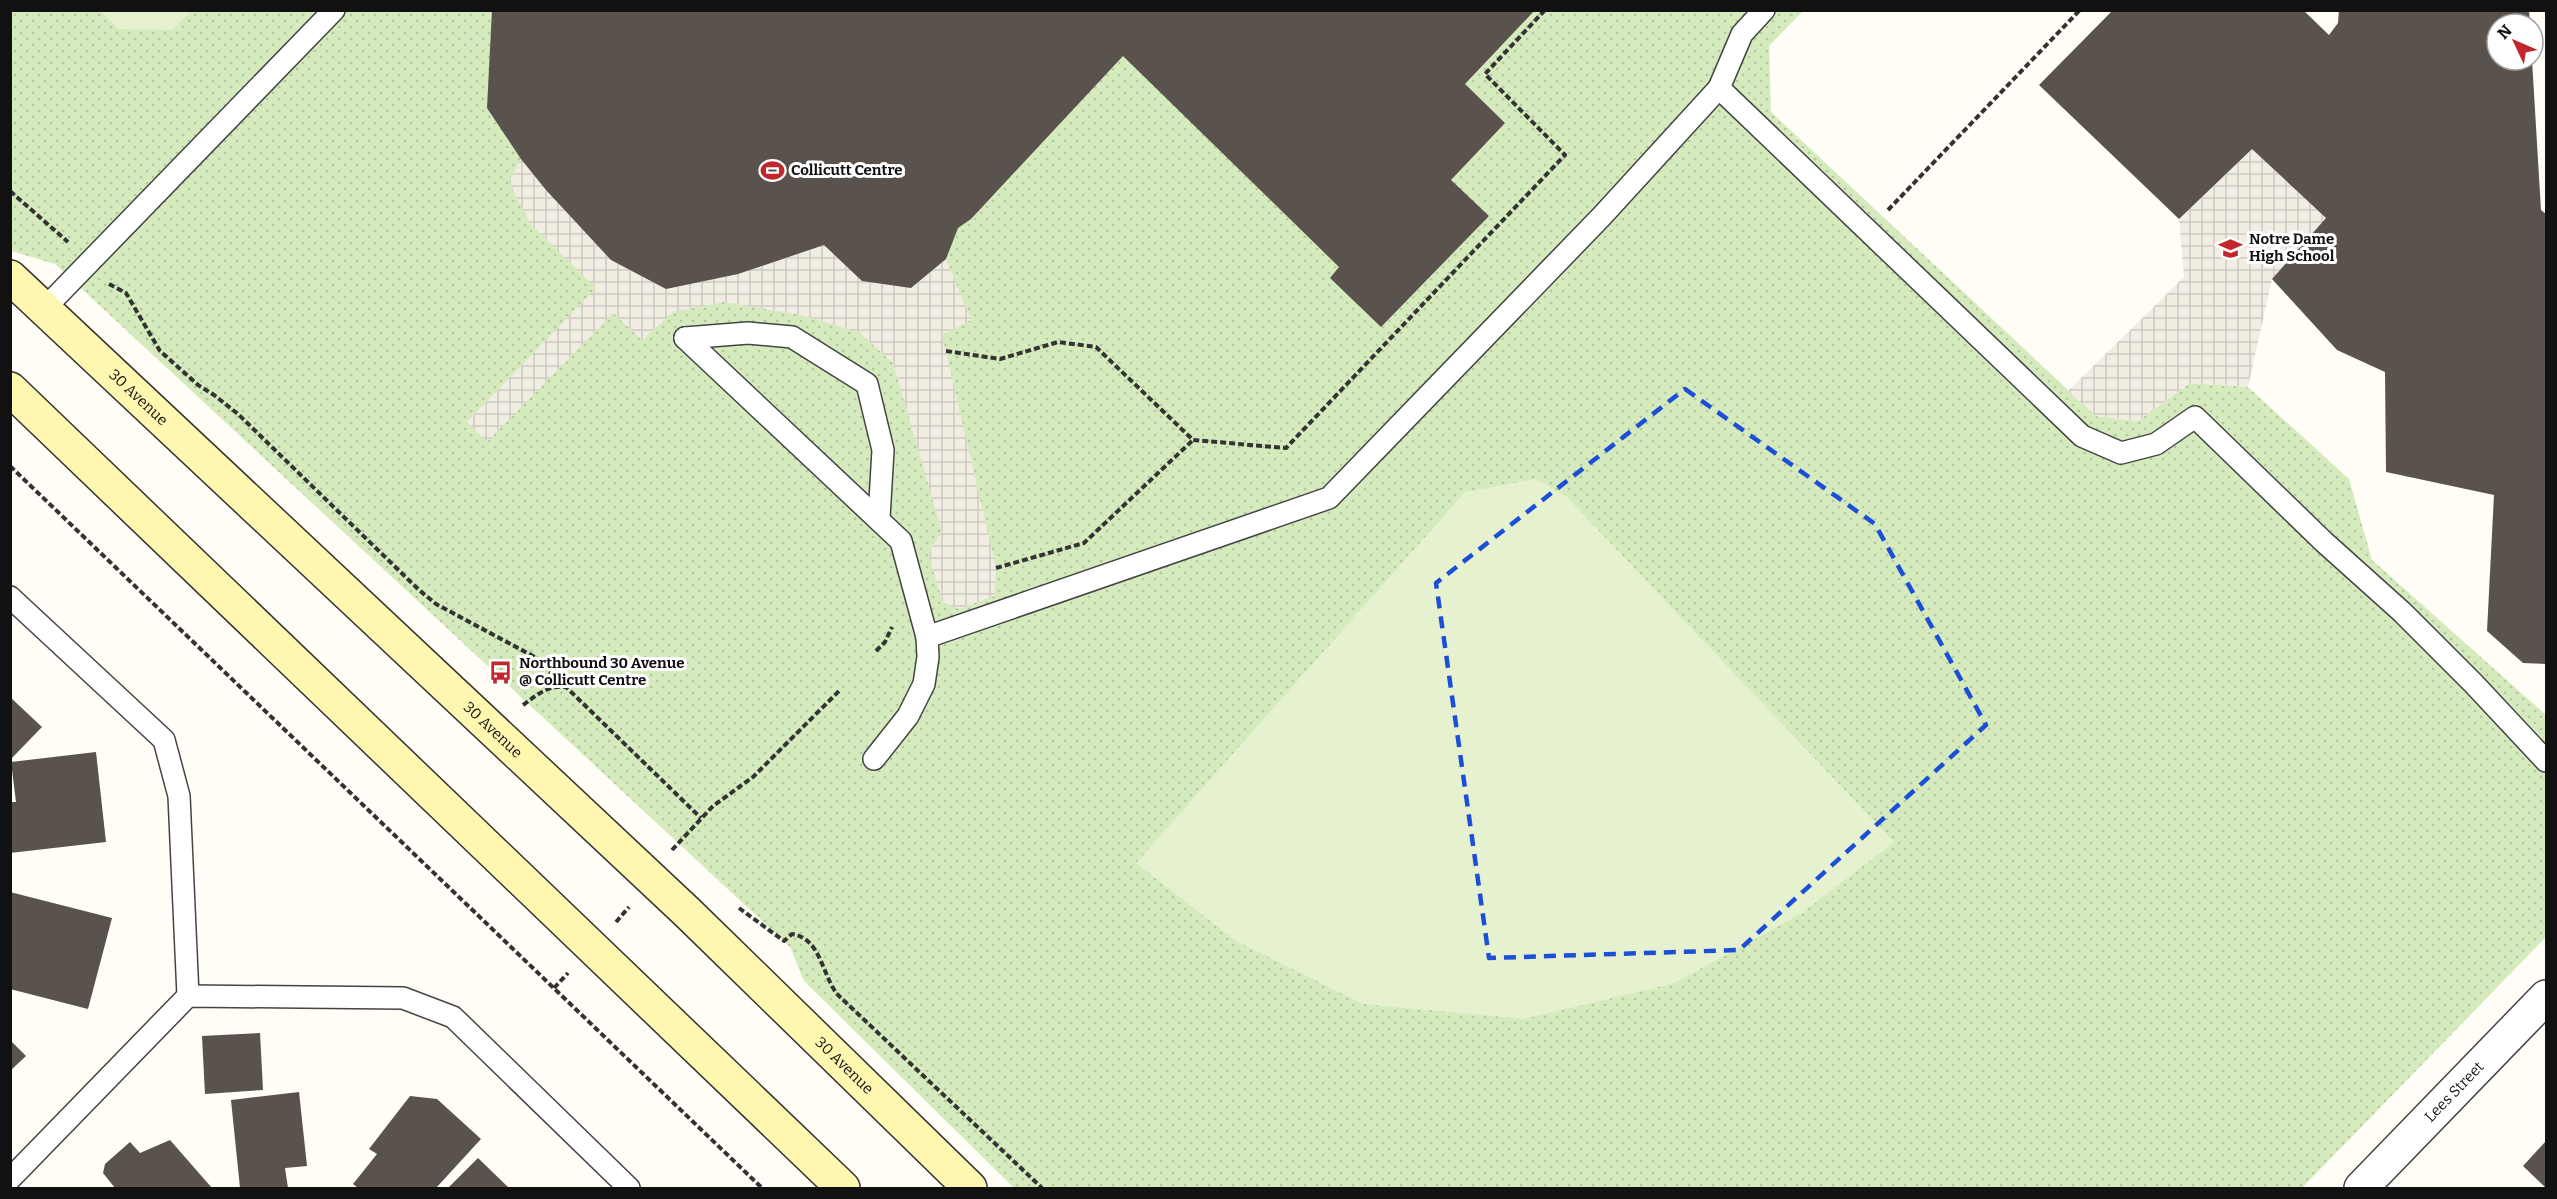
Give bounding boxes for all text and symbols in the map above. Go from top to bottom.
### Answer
north arrow [2485,12,2545,72]
text: N [2493,21,2516,43]
sports icon: Collicutt Centre [760,157,786,183]
place label: Collicutt Centre [791,161,902,179]
place label: Notre Dame High School [2249,230,2335,265]
school or university icon: Notre Dame High School [2218,235,2244,261]
street label: 30 Avenue [105,366,172,429]
place label: Northbound 30 Avenue @ Collicutt Centre [519,654,684,689]
bus stop icon: Northbound 30 Avenue @ Collicutt Centre [488,659,514,685]
street label: 30 Avenue [460,698,526,762]
street label: 30 Avenue [812,1033,877,1098]
street label: Lees Street [2421,1057,2488,1126]

